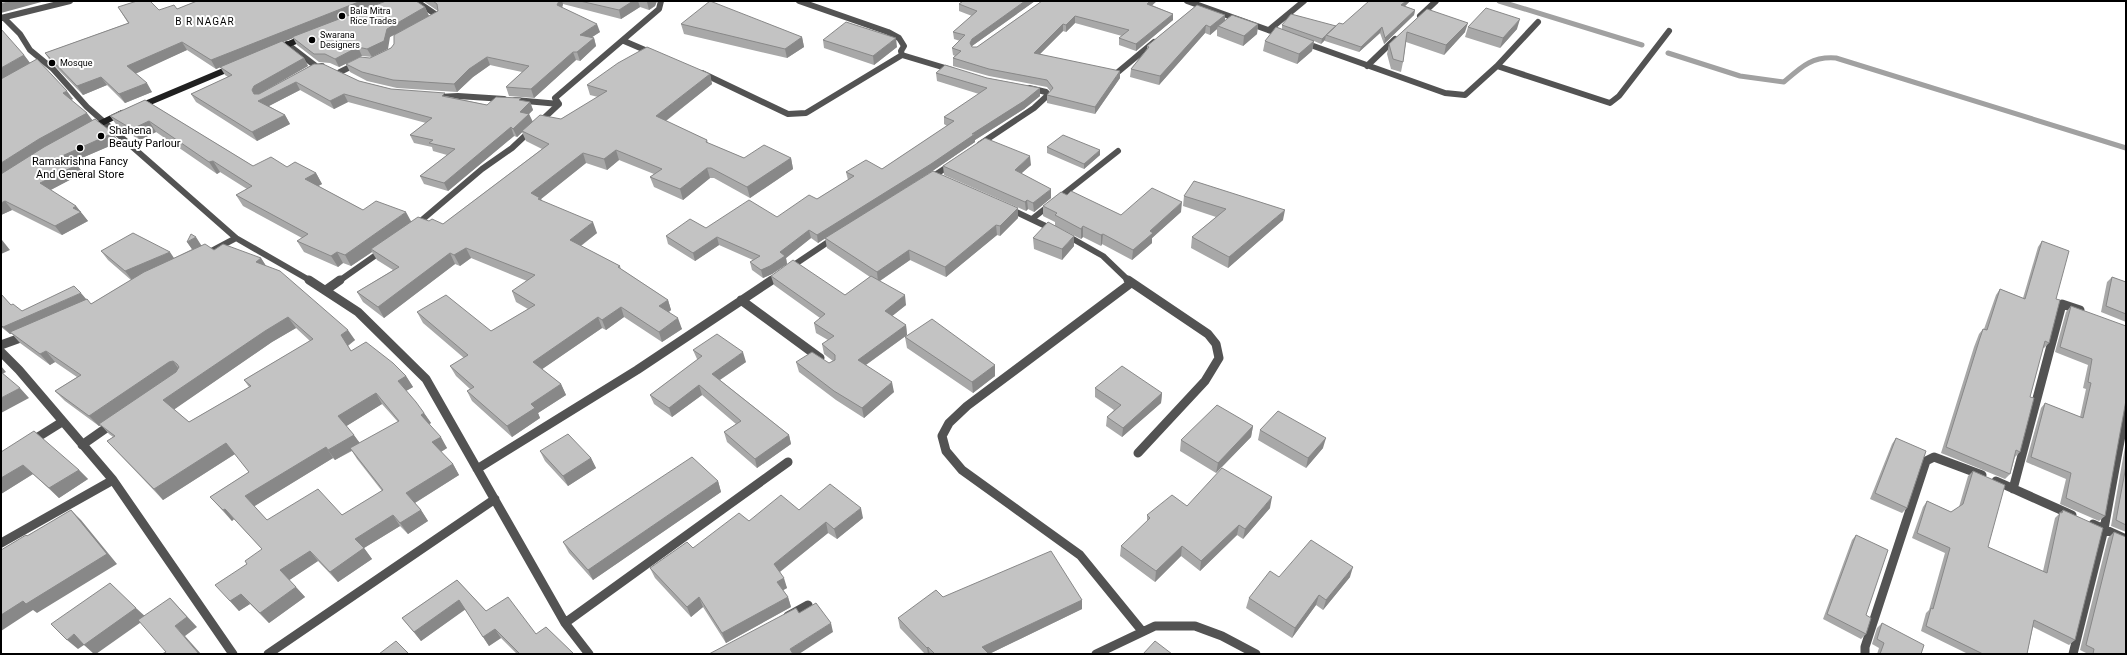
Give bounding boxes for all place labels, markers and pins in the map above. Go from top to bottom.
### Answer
place label: Bala Mitra Rice Trades [350,6,397,26]
marker: Bala Mitra Rice Trades [337,11,347,21]
place label: Swarana Designers [320,30,360,50]
marker: Swarana Designers [307,35,317,45]
marker: Mosque [47,58,57,68]
place label: Mosque [60,58,93,68]
place label: Shahena Beauty Parlour [109,124,181,150]
marker: Shahena Beauty Parlour [96,131,106,141]
marker: Ramakrishna Fancy And General Store [75,143,85,153]
place label: Ramakrishna Fancy And General Store [32,155,129,181]

